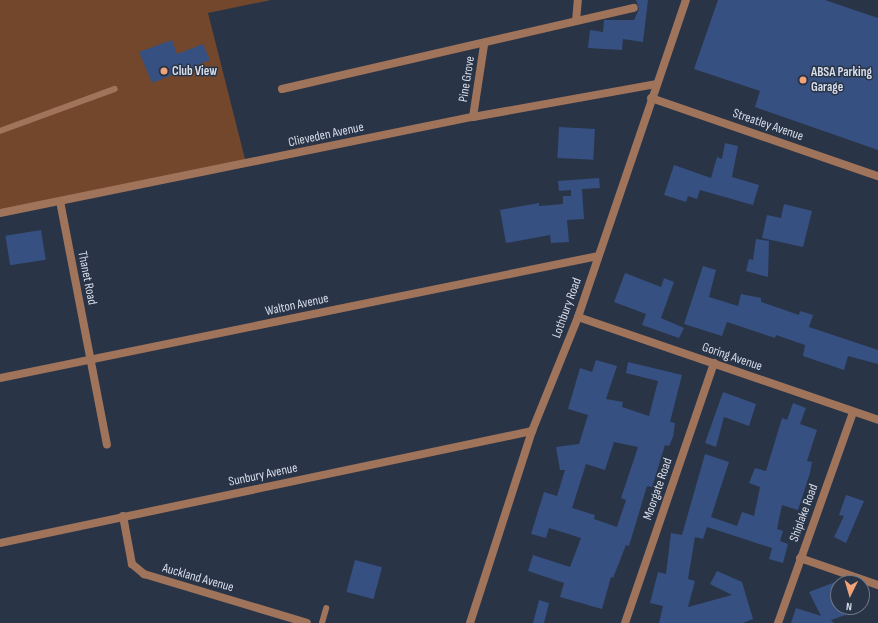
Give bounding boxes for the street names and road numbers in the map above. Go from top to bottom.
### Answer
street label: Pine Grove [456,55,478,103]
street label: Streatley Avenue [731,106,805,144]
street label: Clieveden Avenue [287,119,365,151]
street label: Thanet Road [74,250,100,306]
street label: Lothbury Road [549,276,585,340]
street label: Walton Avenue [264,291,330,319]
street label: Goring Avenue [700,339,764,375]
street label: Moorgate Road [640,456,676,522]
street label: Sunbury Avenue [227,460,299,490]
street label: Shiplake Road [786,482,822,544]
street label: Auckland Avenue [161,560,235,596]

